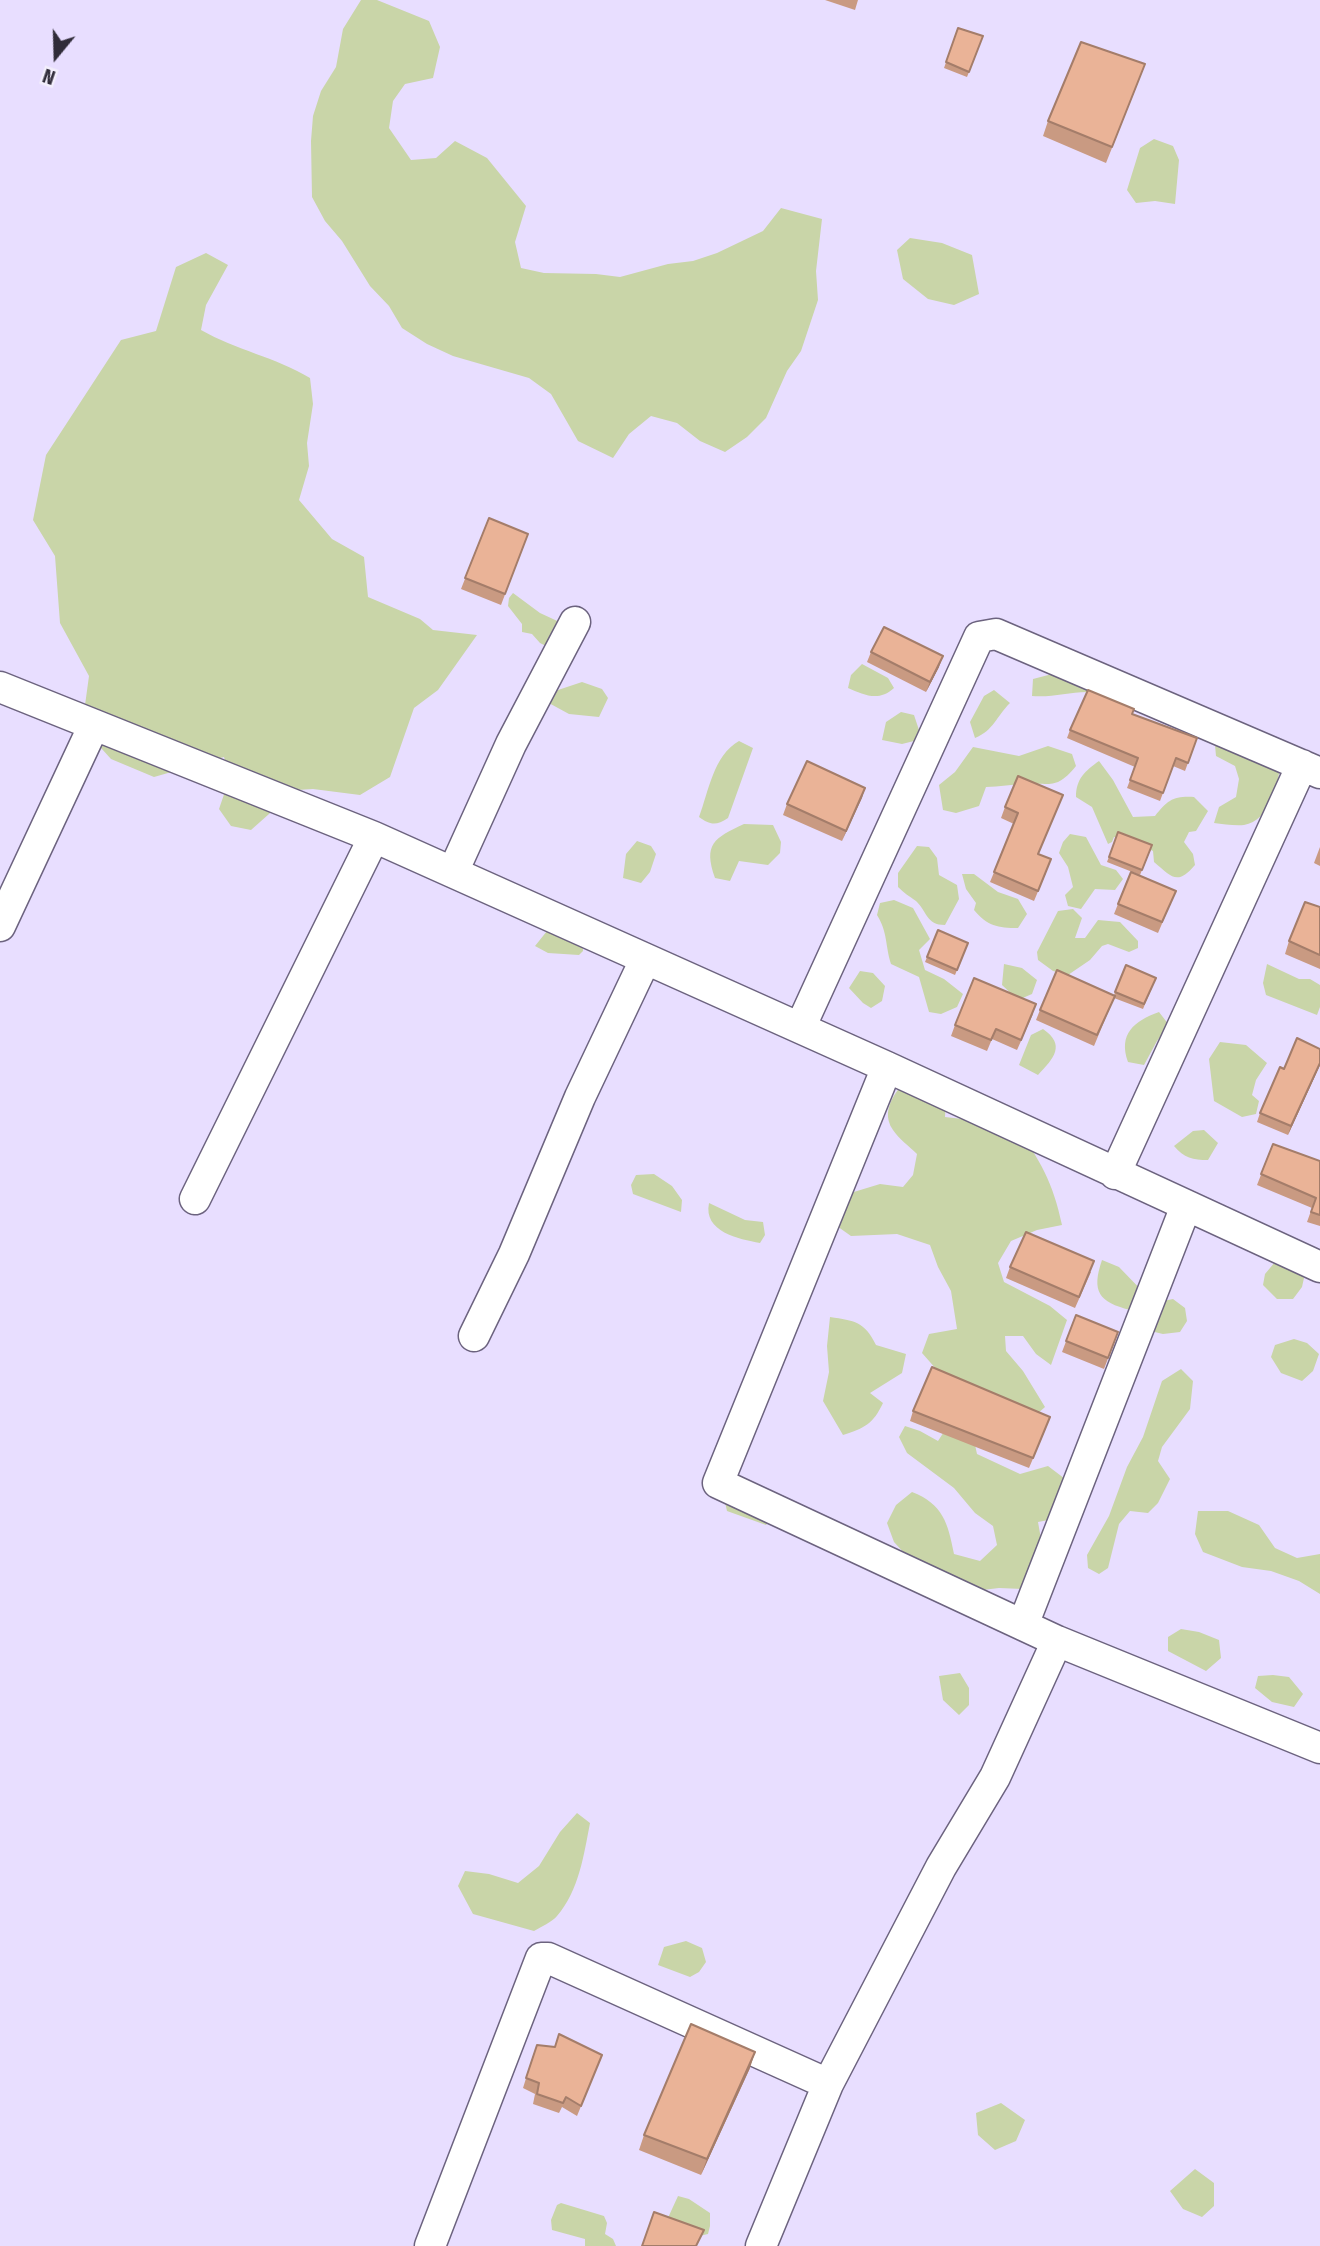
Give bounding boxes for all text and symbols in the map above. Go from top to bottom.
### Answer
north arrow [21,21,91,91]
text: N [40,64,58,89]

